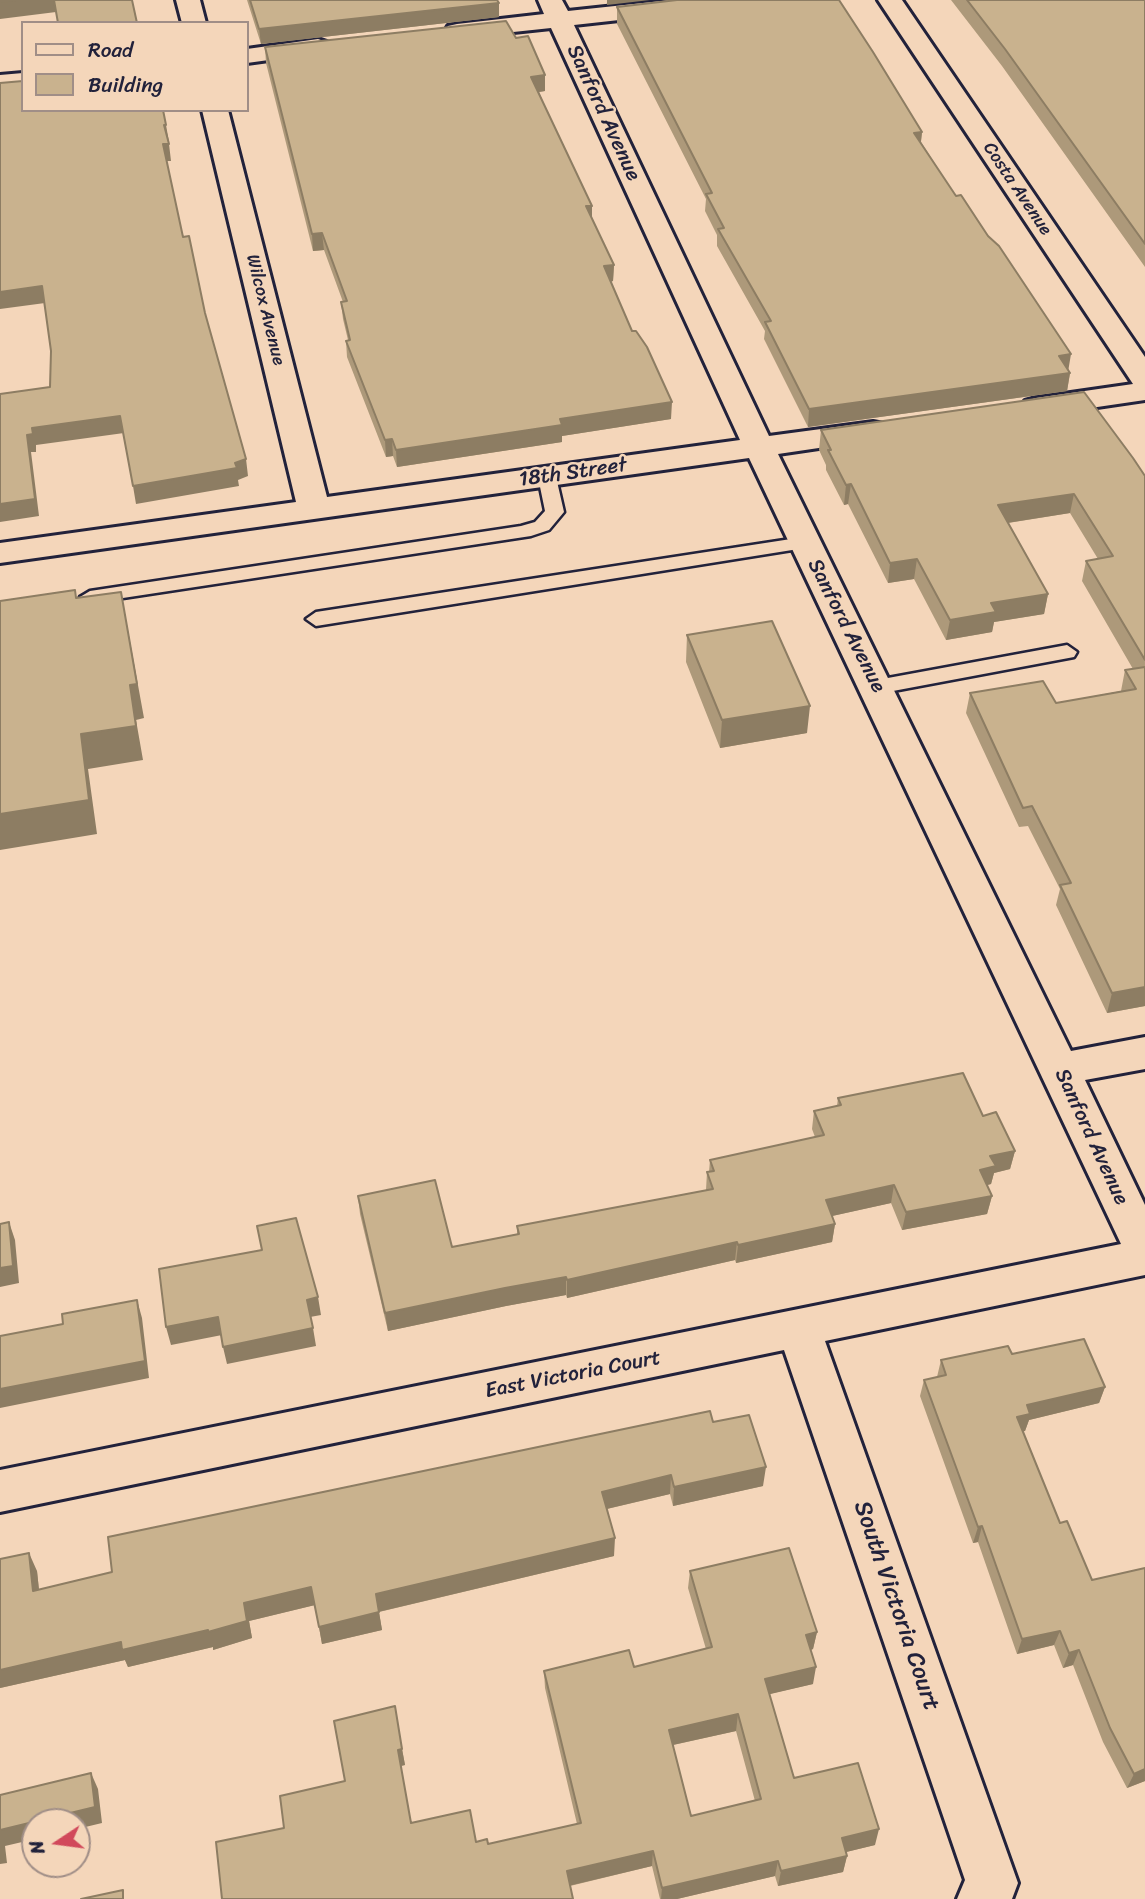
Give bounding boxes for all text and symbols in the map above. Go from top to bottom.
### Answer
legend [21,21,248,112]
text: Road [88,31,133,69]
street label: Sanford Avenue [561,41,645,185]
text: Building [88,66,163,104]
street label: Costa Avenue [978,138,1056,240]
street label: Wilcox Avenue [241,252,289,368]
street label: 18th Street [518,453,628,493]
street label: Sanford Avenue [801,555,891,697]
street label: Sanford Avenue [1049,1065,1133,1209]
street label: East Victoria Court [483,1346,663,1404]
street label: South Victoria Court [847,1497,945,1715]
north arrow [21,1808,91,1878]
text: N [19,1837,55,1858]

